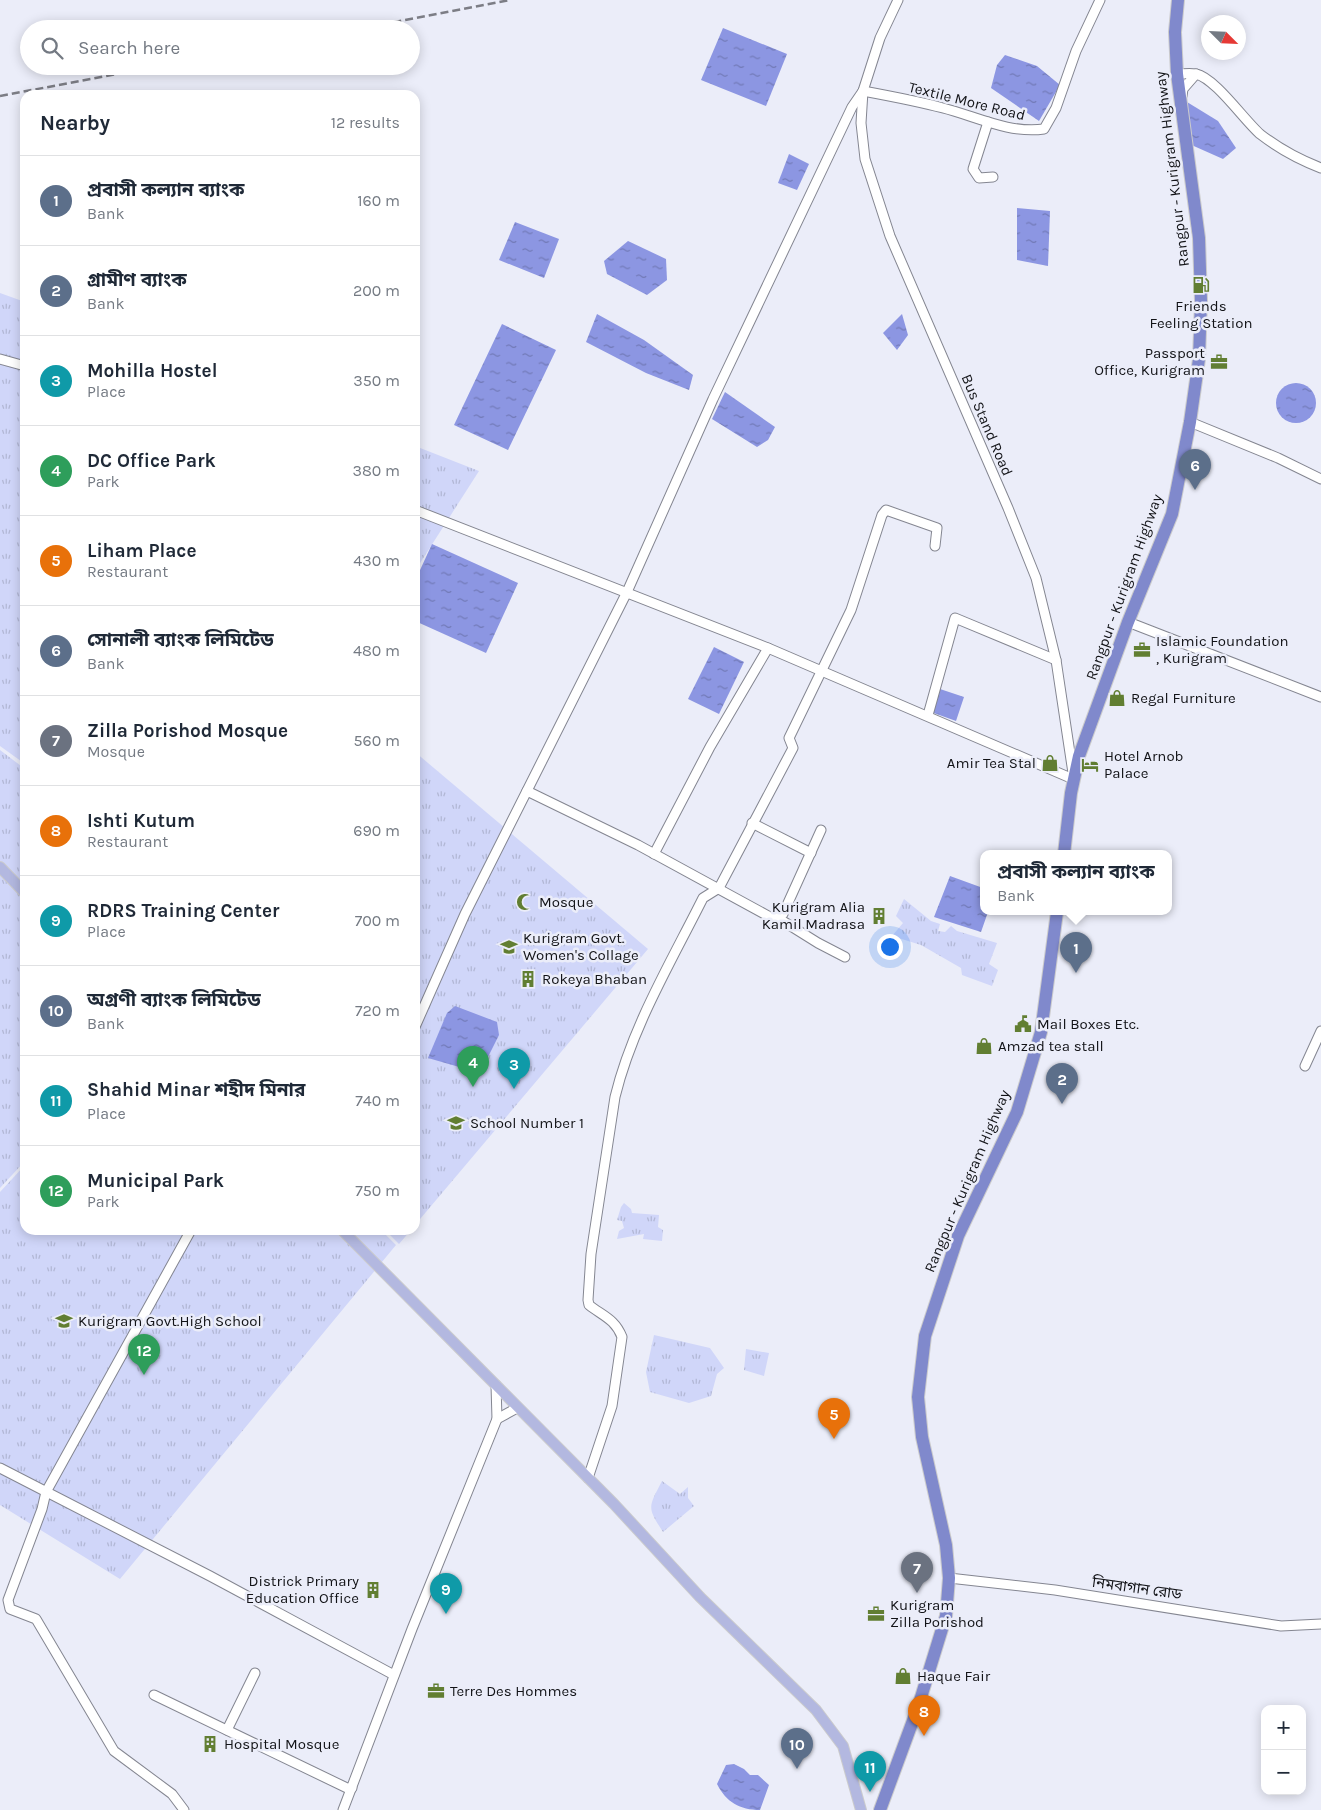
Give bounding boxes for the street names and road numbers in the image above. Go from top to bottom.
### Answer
street label: Rangpur - Kurigram Highway [1151,70,1193,268]
street label: Textile More Road [907,78,1027,124]
street label: Bus Stand Road [957,371,1017,479]
street label: Rangpur - Kurigram Highway [1082,492,1166,682]
street label: Rangpur - Kurigram Highway [920,1087,1014,1275]
street label: নিমবাগান রোড [1090,1573,1183,1603]

